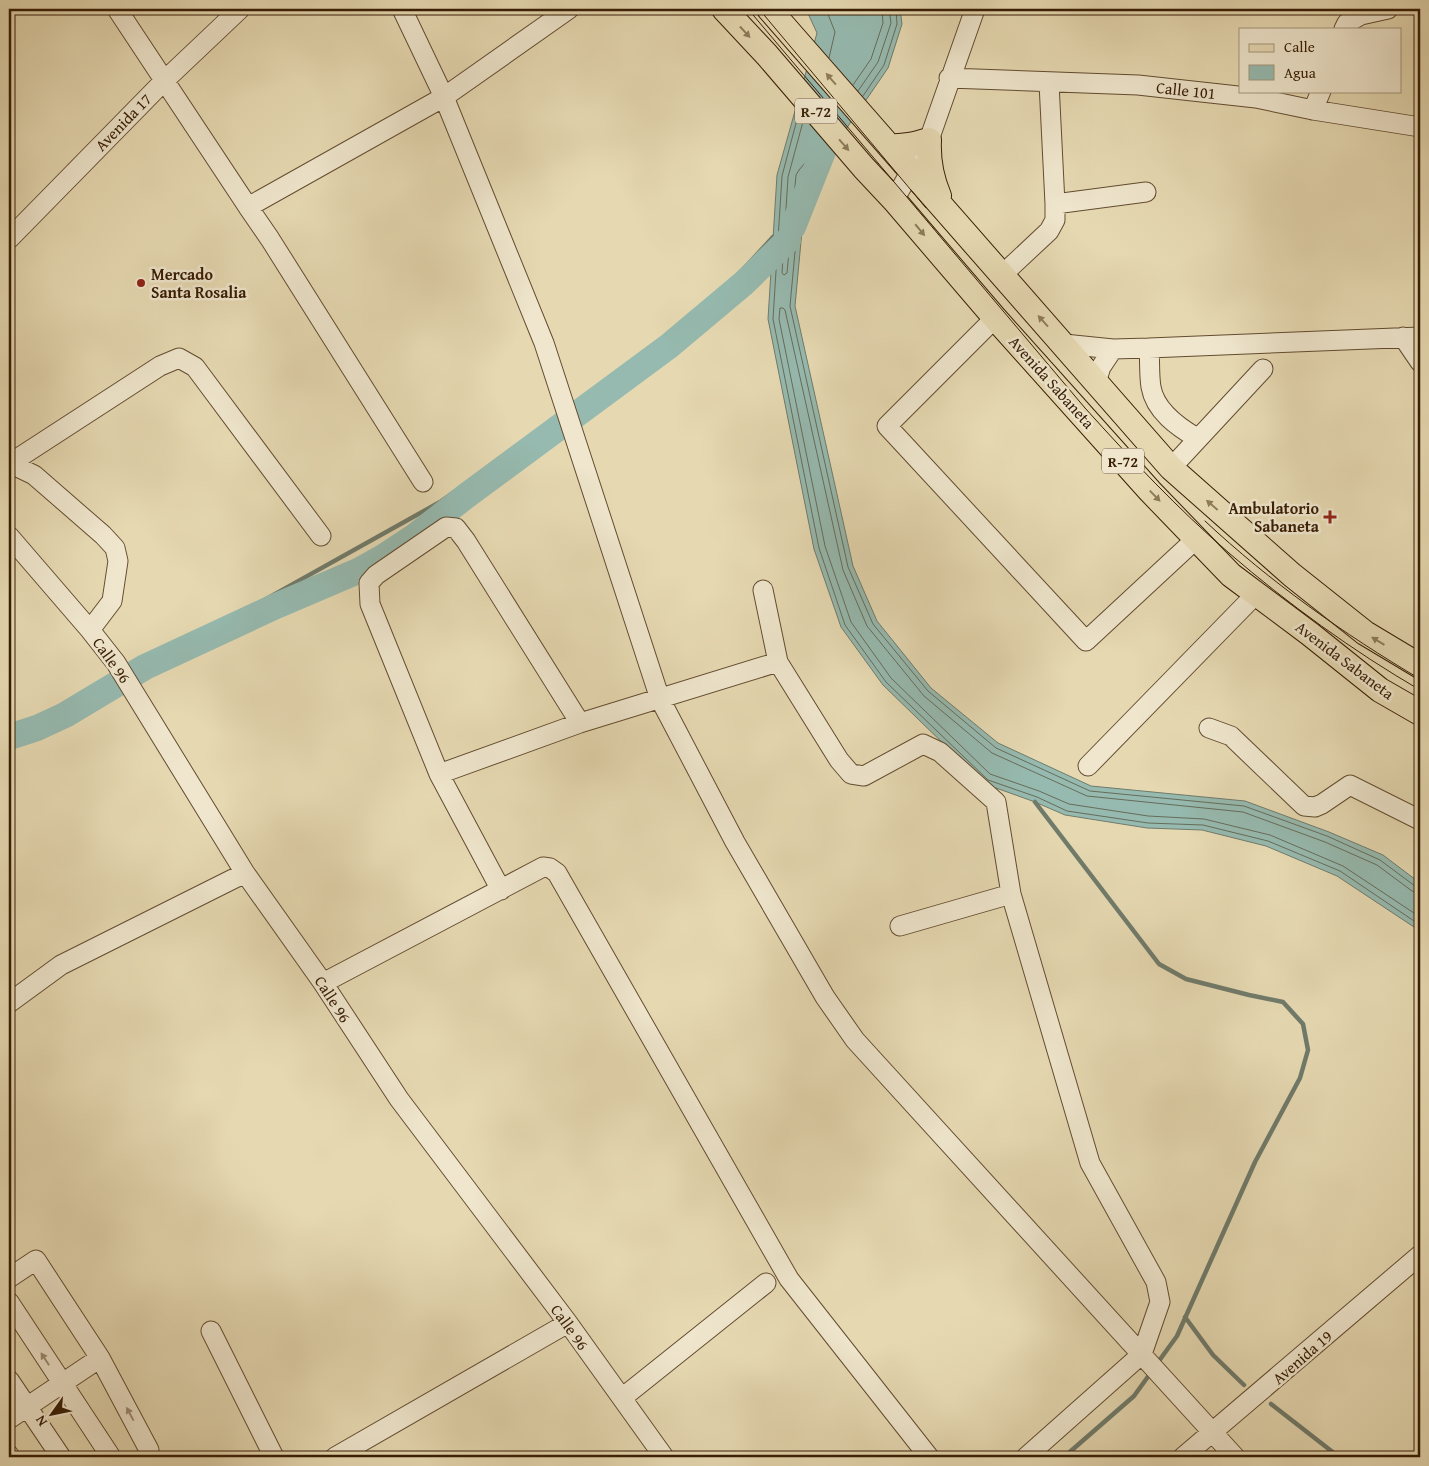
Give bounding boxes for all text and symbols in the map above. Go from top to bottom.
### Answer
one-way arrow [739,25,751,37]
legend [1239,28,1402,92]
text: Calle [1284,36,1315,57]
text: Agua [1284,62,1316,83]
one-way arrow [825,74,837,86]
street label: Calle 101 [1155,75,1217,105]
street label: Avenida 17 [89,87,157,156]
road number: R-72 [795,98,837,124]
one-way arrow [839,138,850,151]
one-way arrow [914,224,926,236]
place label: Mercado Santa Rosalia [151,262,247,304]
marker: Mercado Santa Rosalia [135,277,147,289]
one-way arrow [1038,315,1049,328]
street label: Avenida Sabaneta [1004,330,1101,434]
road number: R-72 [1102,448,1144,474]
one-way arrow [1149,490,1161,502]
place label: Ambulatorio Sabaneta [1229,496,1320,538]
one-way arrow [1206,499,1219,510]
marker: Ambulatorio Sabaneta [1323,510,1337,524]
street label: Avenida Sabaneta [1291,615,1400,705]
street label: Calle 96 [87,632,137,688]
one-way arrow [1372,637,1385,646]
street label: Calle 96 [309,971,357,1027]
street label: Calle 96 [545,1299,595,1355]
street label: Avenida 19 [1267,1324,1337,1390]
one-way arrow [40,1352,50,1365]
north arrow [28,1388,78,1438]
one-way arrow [126,1406,134,1421]
text: N [30,1411,52,1430]

